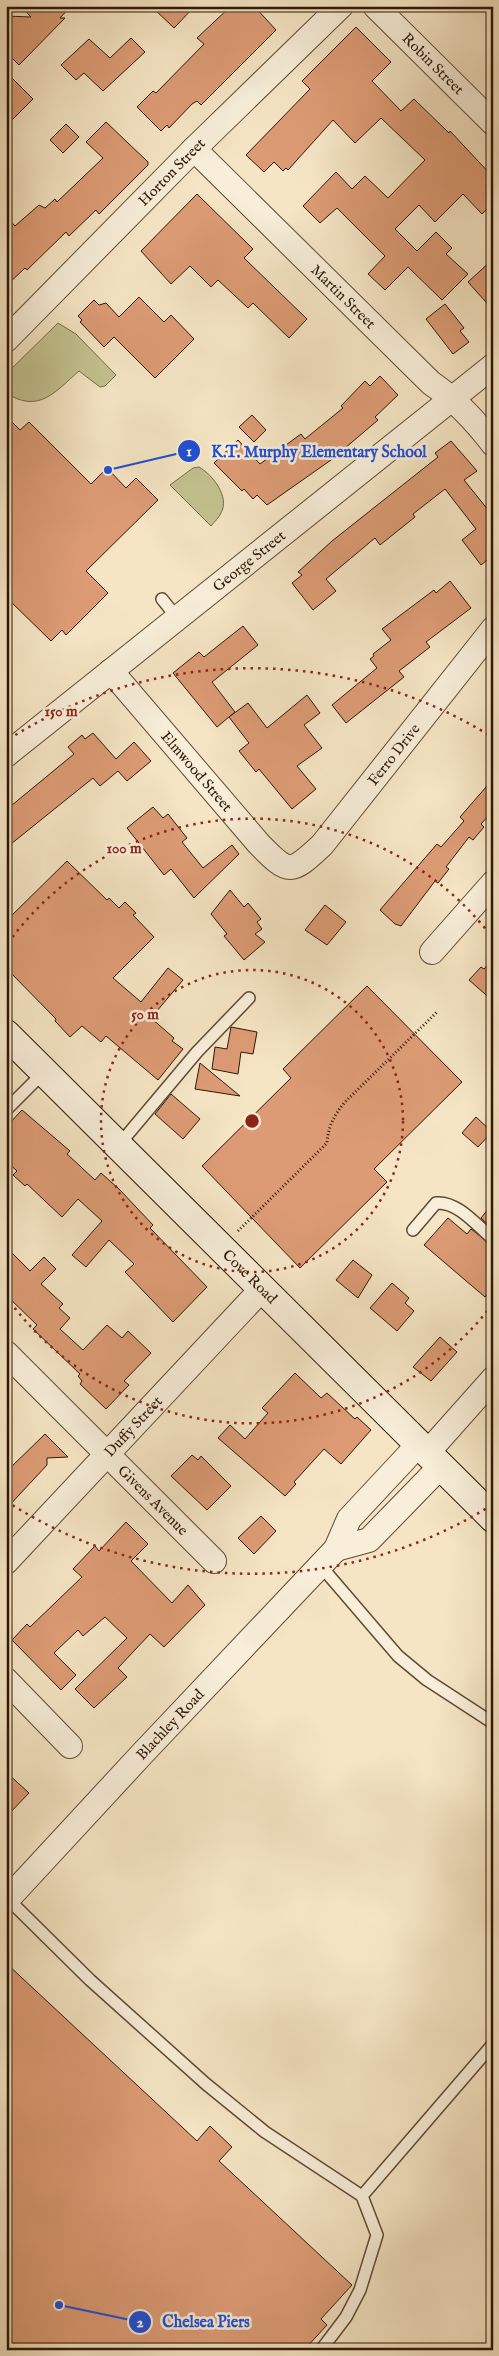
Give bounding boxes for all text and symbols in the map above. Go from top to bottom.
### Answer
street label: Robin Street [398,29,468,99]
street label: Horton Street [134,134,209,210]
street label: Martin Street [307,260,380,333]
callout: K.T. Murphy Elementary School [176,436,437,467]
text: 1 [186,442,192,461]
text: K.T. Murphy Elementary School [211,443,427,463]
street label: George Street [209,526,289,596]
text: 150 m [44,702,78,721]
street label: Ferro Drive [363,720,424,789]
street label: Elmwood Street [157,727,237,816]
text: 100 m [106,839,142,858]
text: 50 m [131,1005,159,1024]
centre of rings [243,1112,261,1130]
street label: Cove Road [219,1245,282,1308]
street label: Duffy Street [100,1392,166,1461]
street label: Givens Avenue [114,1461,192,1539]
street label: Blachley Road [132,1684,209,1764]
callout: Chelsea Piers [127,2306,259,2337]
text: 2 [136,2313,144,2332]
text: Chelsea Piers [162,2313,250,2333]

